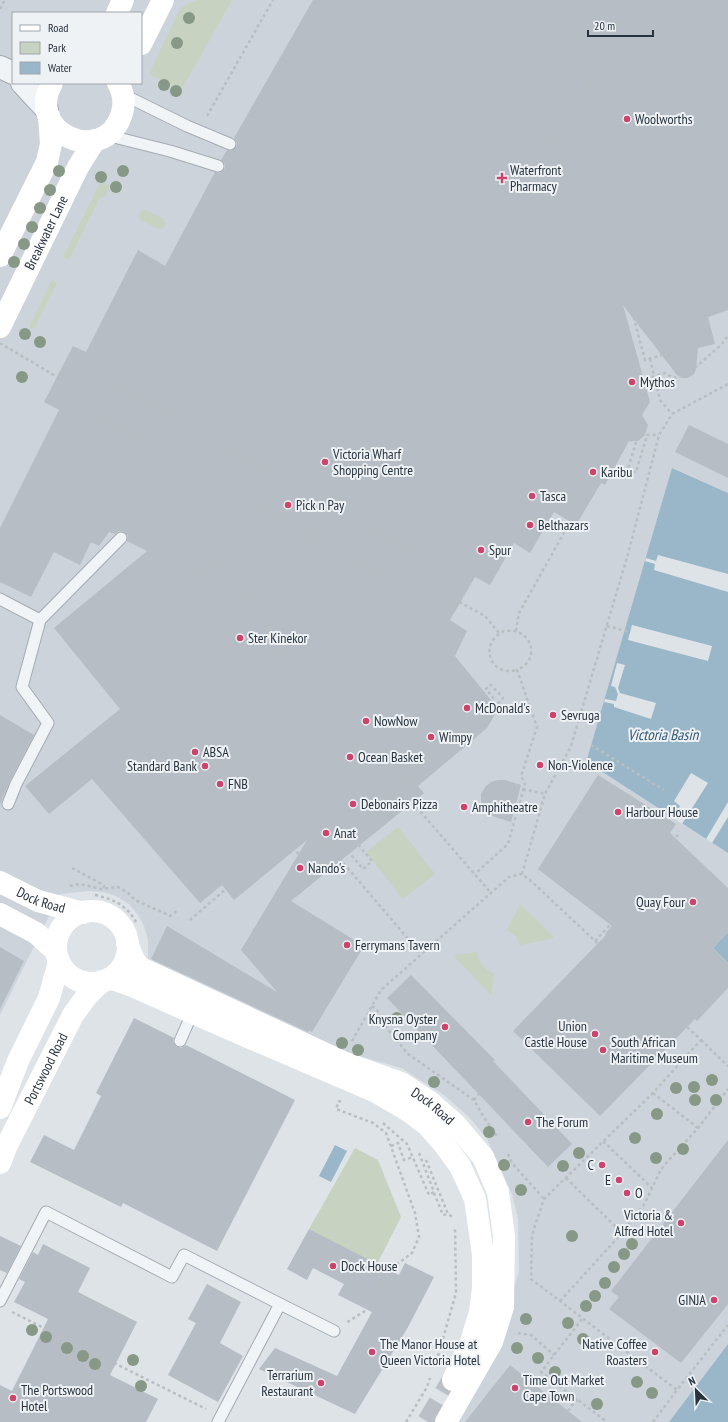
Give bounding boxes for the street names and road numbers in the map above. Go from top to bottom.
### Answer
street label: Breakwater Lane [20,192,72,273]
street label: Dock Road [14,883,67,917]
street label: Portswood Road [20,1030,71,1107]
street label: Dock Road [408,1083,458,1129]

